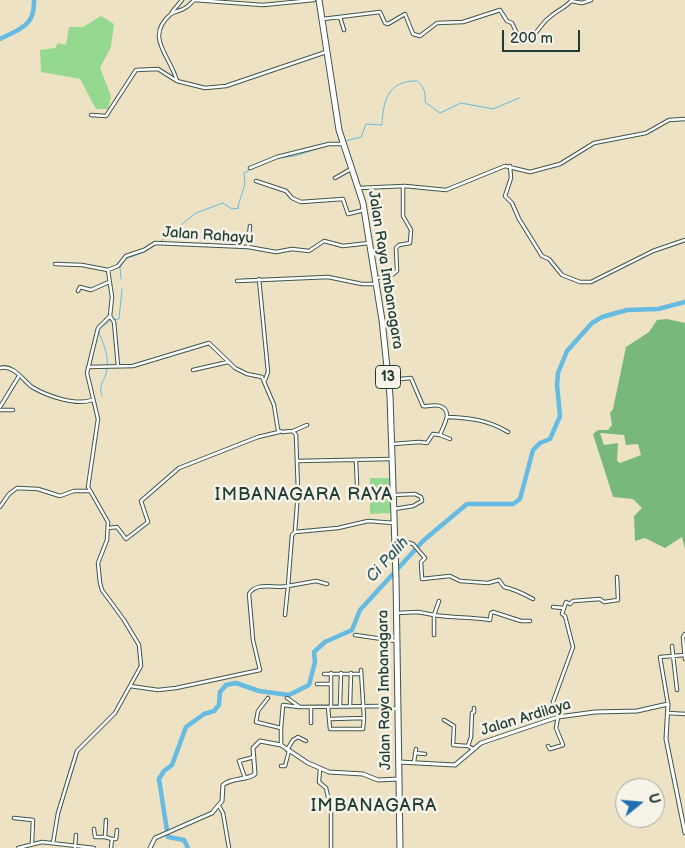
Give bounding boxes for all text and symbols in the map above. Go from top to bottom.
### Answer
scale bar [505,20,582,52]
text: 200 m [510,29,553,48]
street label: Jalan Raya Imbanagara [364,189,406,351]
street label: Jalan Rahayu [162,224,254,248]
road number: 13 [376,366,400,388]
district label: IMBANAGARA RAYA [213,484,395,506]
water label: Ci Palih [363,533,413,587]
street label: Jalan Raya Imbanagara [375,610,395,770]
street label: Jalan Ardilaya [479,696,573,740]
north arrow [615,778,665,828]
text: U [644,792,663,806]
district label: IMBANAGARA [310,795,438,817]

